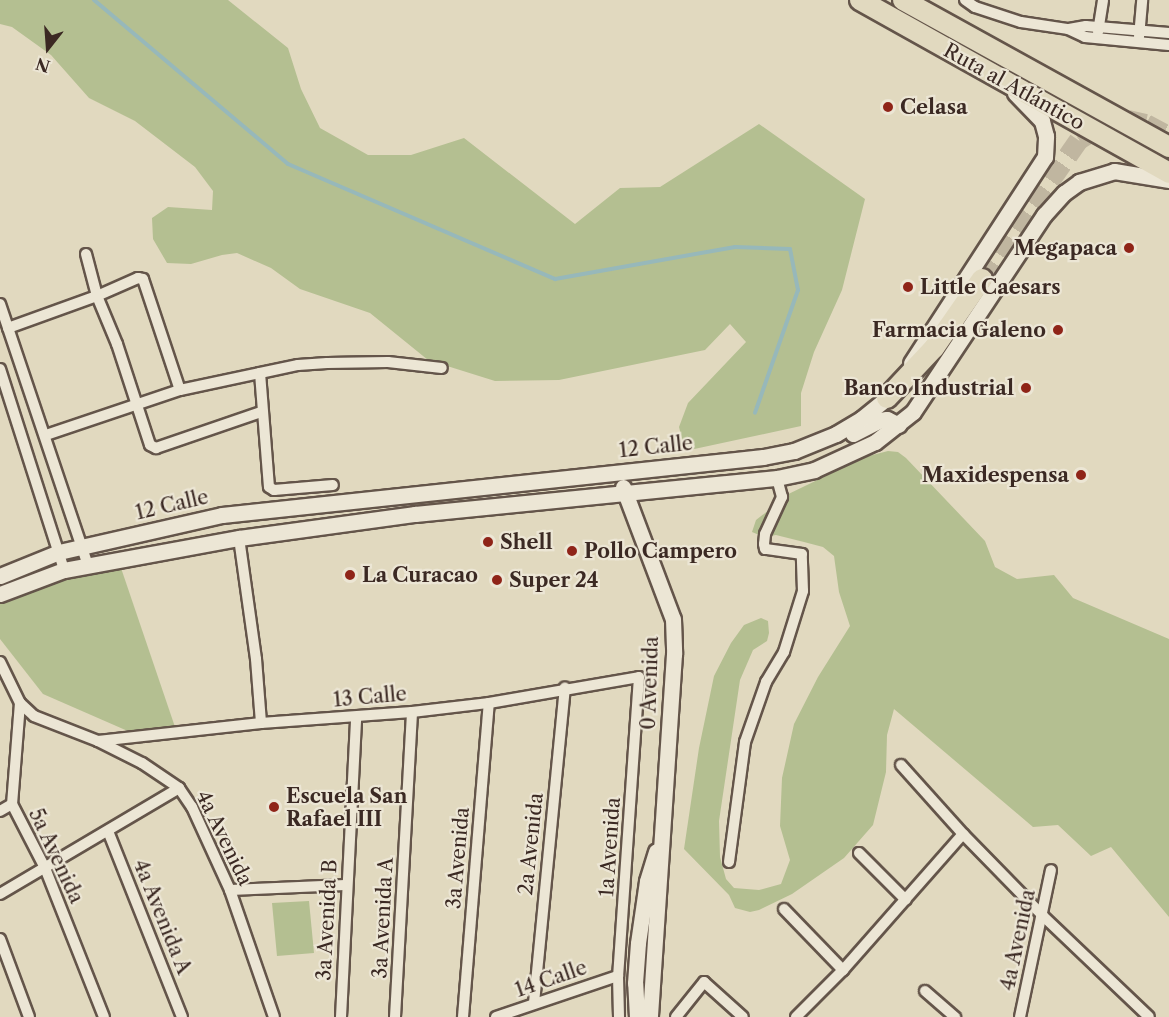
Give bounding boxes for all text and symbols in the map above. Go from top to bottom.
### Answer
north arrow [18,18,78,78]
street label: Ruta al Atlántico [939,38,1089,136]
text: N [33,54,52,77]
place label: Celasa [900,95,968,119]
marker: Celasa [881,100,895,114]
place label: Megapaca [1014,236,1117,260]
marker: Megapaca [1122,241,1136,255]
place label: Little Caesars [920,275,1061,299]
marker: Little Caesars [901,280,915,294]
place label: Farmacia Galeno [872,318,1046,342]
marker: Farmacia Galeno [1051,323,1065,337]
place label: Banco Industrial [844,376,1014,400]
marker: Banco Industrial [1019,381,1033,395]
street label: 12 Calle [618,431,694,463]
place label: Maxidespensa [922,463,1069,487]
marker: Maxidespensa [1074,468,1088,482]
street label: 12 Calle [133,485,211,525]
place label: Shell [500,530,553,554]
marker: Shell [481,535,495,549]
place label: Pollo Campero [584,539,737,563]
marker: Pollo Campero [565,544,579,558]
place label: La Curacao [362,563,478,587]
marker: La Curacao [343,568,357,582]
place label: Super 24 [509,568,599,592]
marker: Super 24 [490,573,504,587]
street label: 0 Avenida [636,635,664,731]
street label: 13 Calle [332,682,408,712]
place label: Escuela San Rafael III [286,784,408,831]
street label: 4a Avenida [190,786,258,890]
street label: 2a Avenida [514,791,548,897]
street label: 1a Avenida [595,796,625,898]
marker: Escuela San Rafael III [267,800,281,814]
street label: 5a Avenida [23,804,89,908]
street label: 3a Avenida [442,806,474,910]
street label: 4a Avenida A [128,855,196,979]
street label: 3a Avenida A [368,856,398,980]
street label: 3a Avenida B [312,858,342,982]
street label: 4a Avenida [995,887,1041,993]
street label: 14 Calle [512,956,590,1002]

